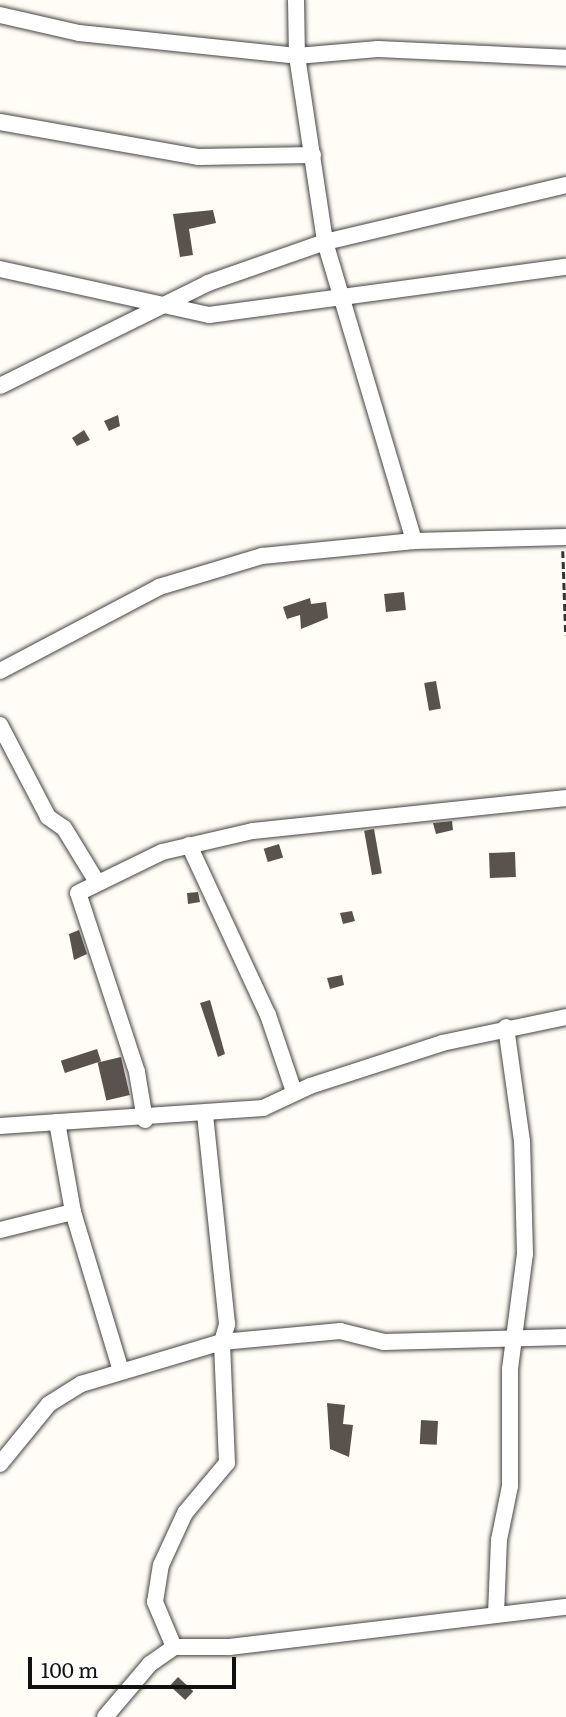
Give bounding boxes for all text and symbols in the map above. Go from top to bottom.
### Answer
scale bar [32,1644,240,1688]
text: 100 m [41,1653,98,1684]

